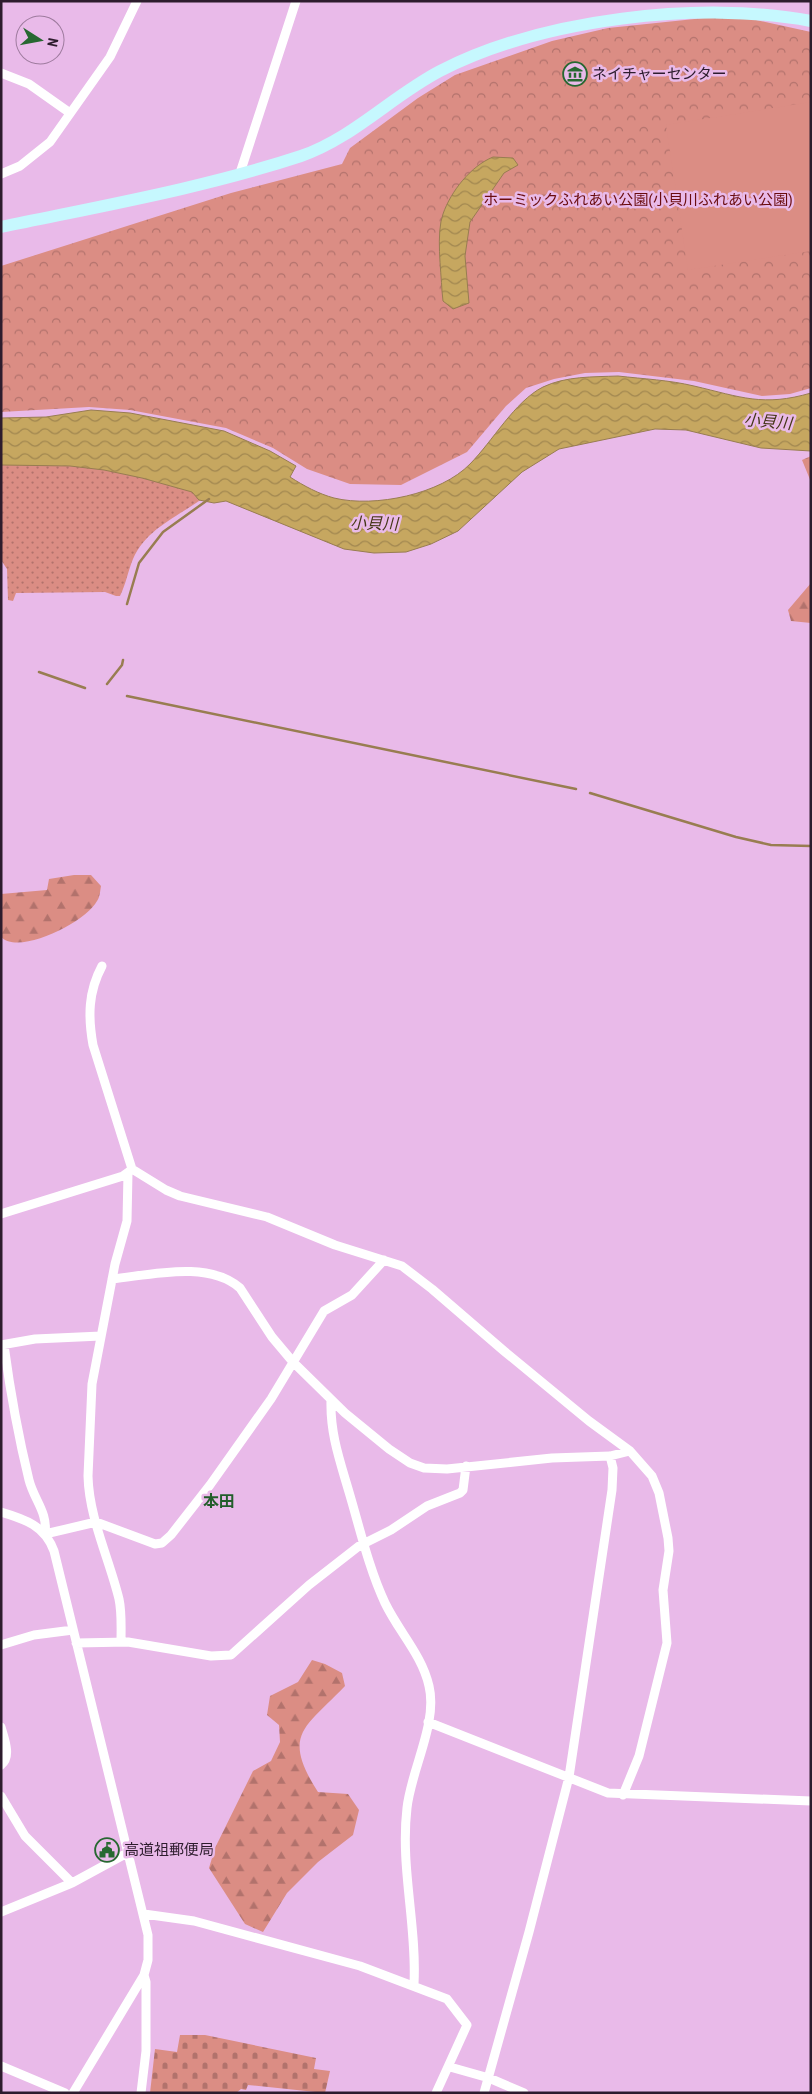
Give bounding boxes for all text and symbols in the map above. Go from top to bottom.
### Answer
north arrow [15,15,65,65]
text: N [44,37,61,48]
museum icon: ネイチャーセンター [562,61,588,87]
place label: ネイチャーセンター [592,65,727,83]
park label: ホーミックふれあい公園(小貝川ふれあい公園) [483,191,793,209]
water label: 小貝川 [743,410,795,433]
water label: 小貝川 [350,514,400,533]
district label: 本田 [203,1492,235,1511]
public building icon: 高道祖郵便局 [94,1837,120,1863]
place label: 高道祖郵便局 [124,1841,214,1859]

